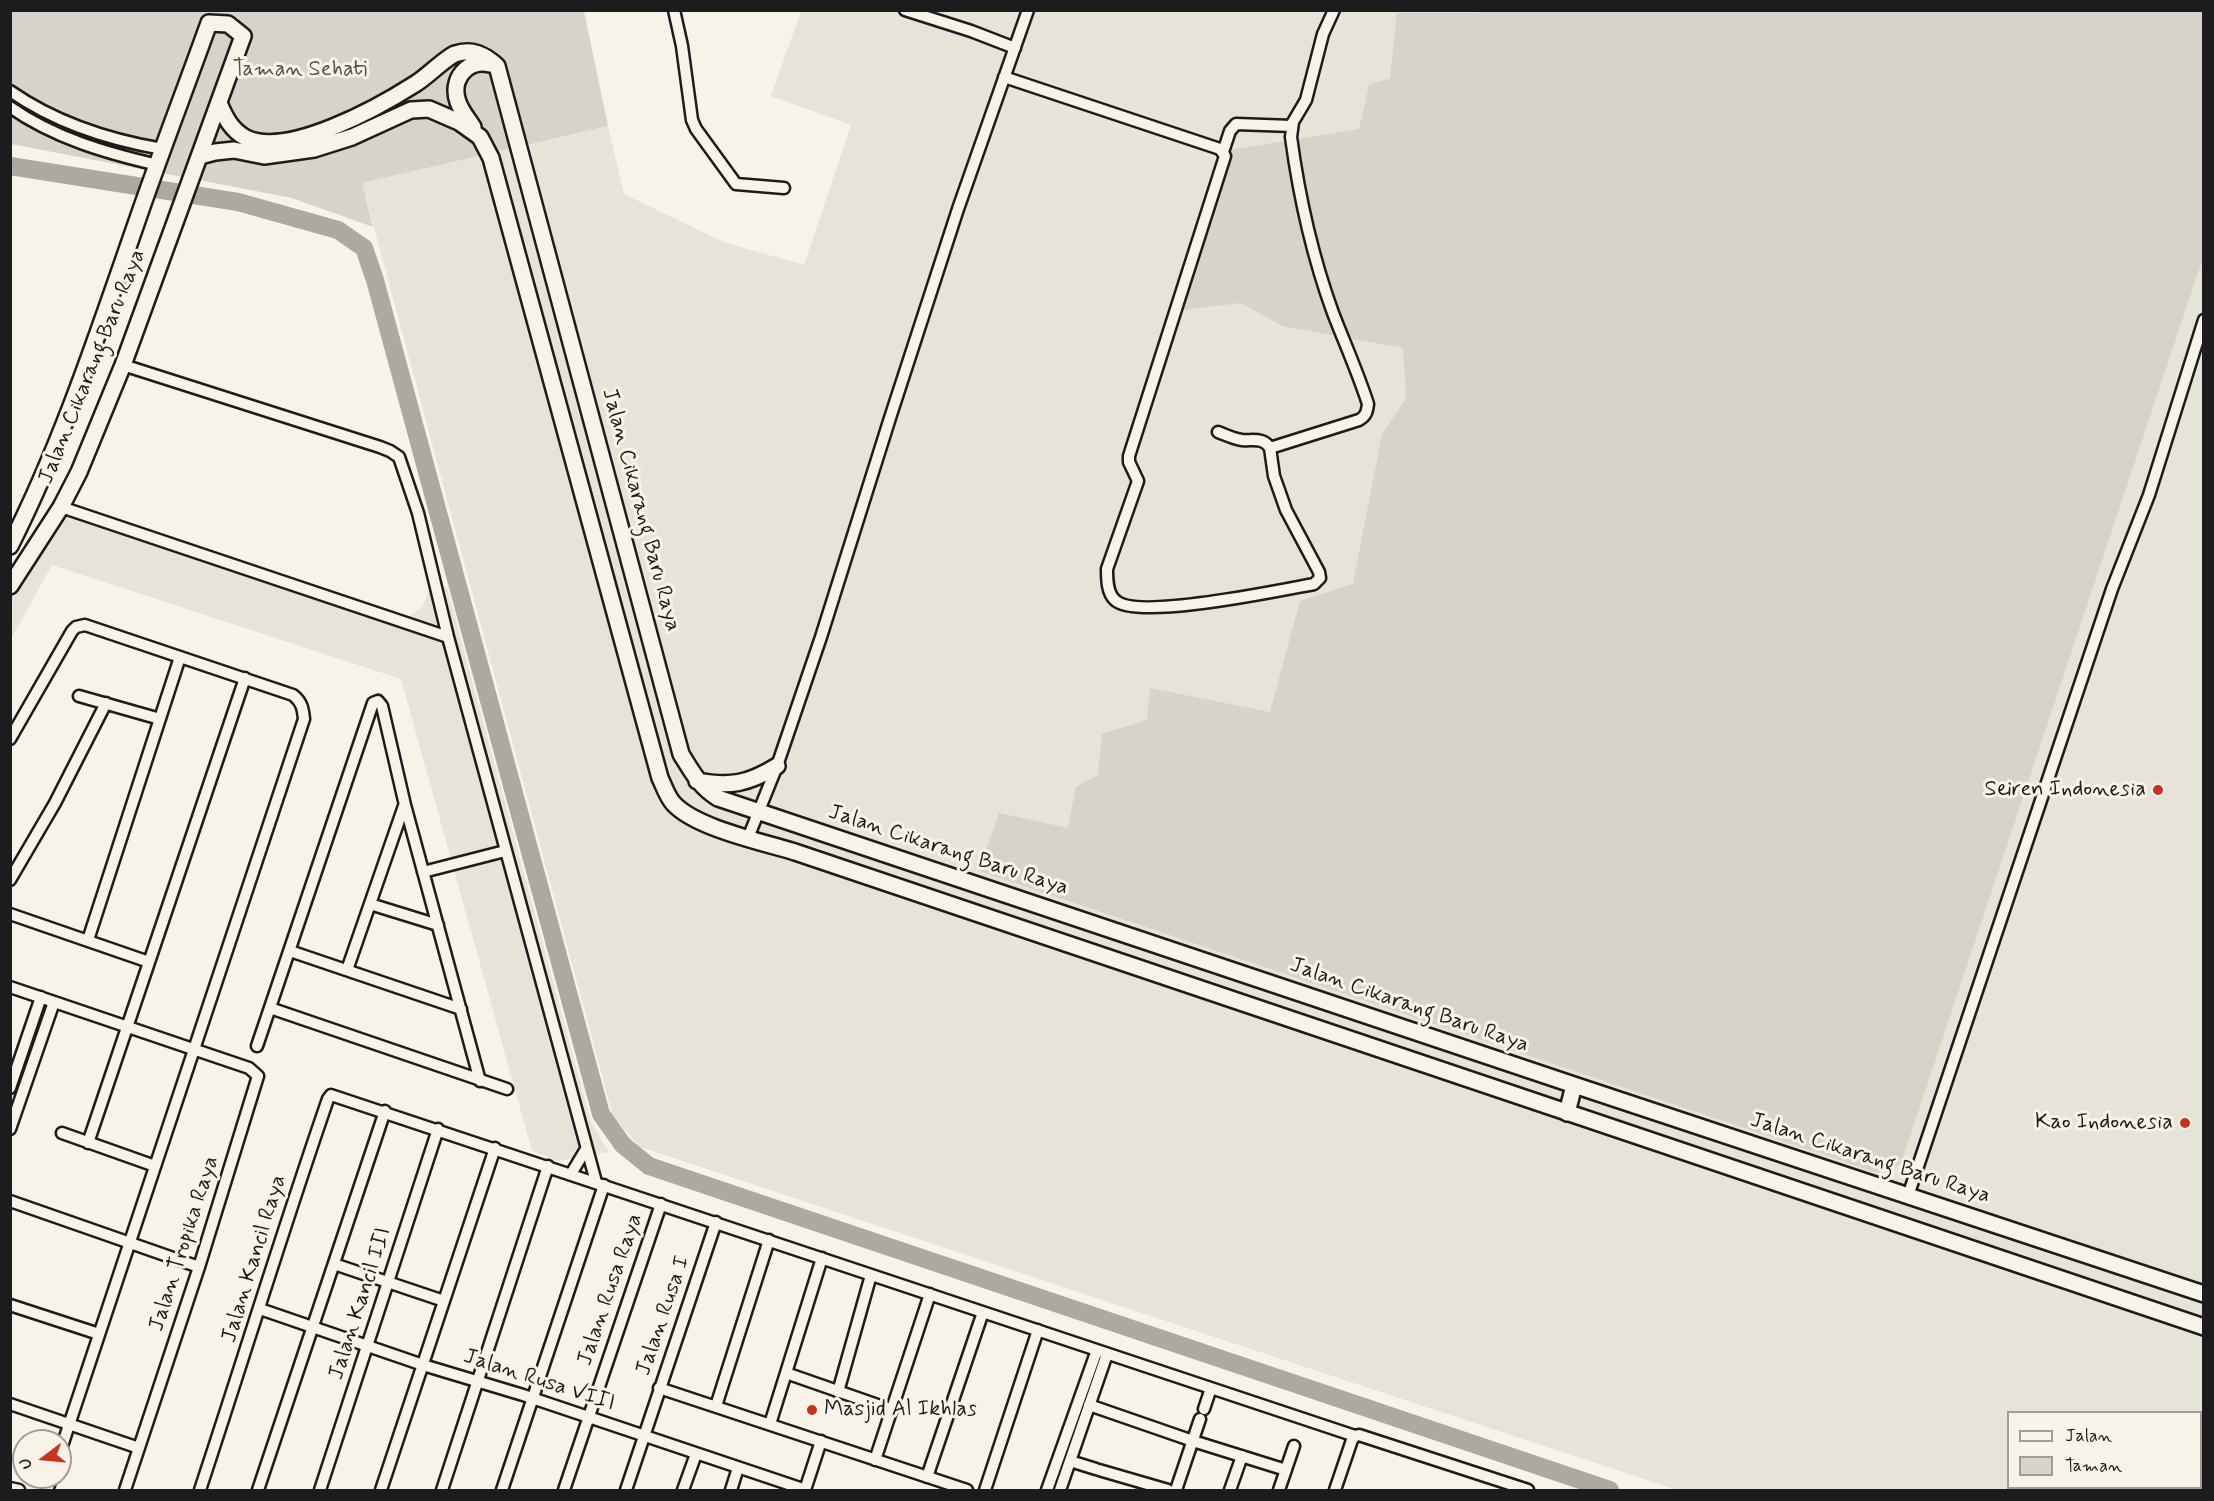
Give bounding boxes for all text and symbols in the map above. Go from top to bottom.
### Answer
park label: Taman Sehati [233,57,367,83]
street label: Jalan Cikarang Baru Raya [34,246,152,488]
street label: Jalan Cikarang Baru Raya [595,386,685,634]
place label: Seiren Indonesia [1984,777,2146,803]
marker: Seiren Indonesia [2151,783,2165,797]
street label: Jalan Cikarang Baru Raya [825,800,1071,902]
street label: Jalan Cikarang Baru Raya [1286,953,1532,1059]
street label: Jalan Cikarang Baru Raya [1747,1108,1993,1210]
place label: Kao Indonesia [2035,1110,2173,1136]
marker: Kao Indonesia [2178,1116,2192,1130]
street label: Jalan Tropika Raya [144,1153,226,1335]
street label: Jalan Kancil Raya [217,1172,293,1346]
street label: Jalan Rusa Raya [573,1211,649,1369]
street label: Jalan Kancil III [324,1225,398,1383]
street label: Jalan Rusa I [631,1253,697,1379]
street label: Jalan Rusa VIII [460,1344,618,1418]
place label: Masjid Al Ikhlas [824,1397,977,1423]
marker: Masjid Al Ikhlas [805,1403,819,1417]
legend [2007,1411,2202,1489]
text: Jalan [2065,1424,2112,1448]
north arrow [12,1429,72,1489]
text: Taman [2065,1454,2122,1478]
text: U [15,1456,38,1471]

